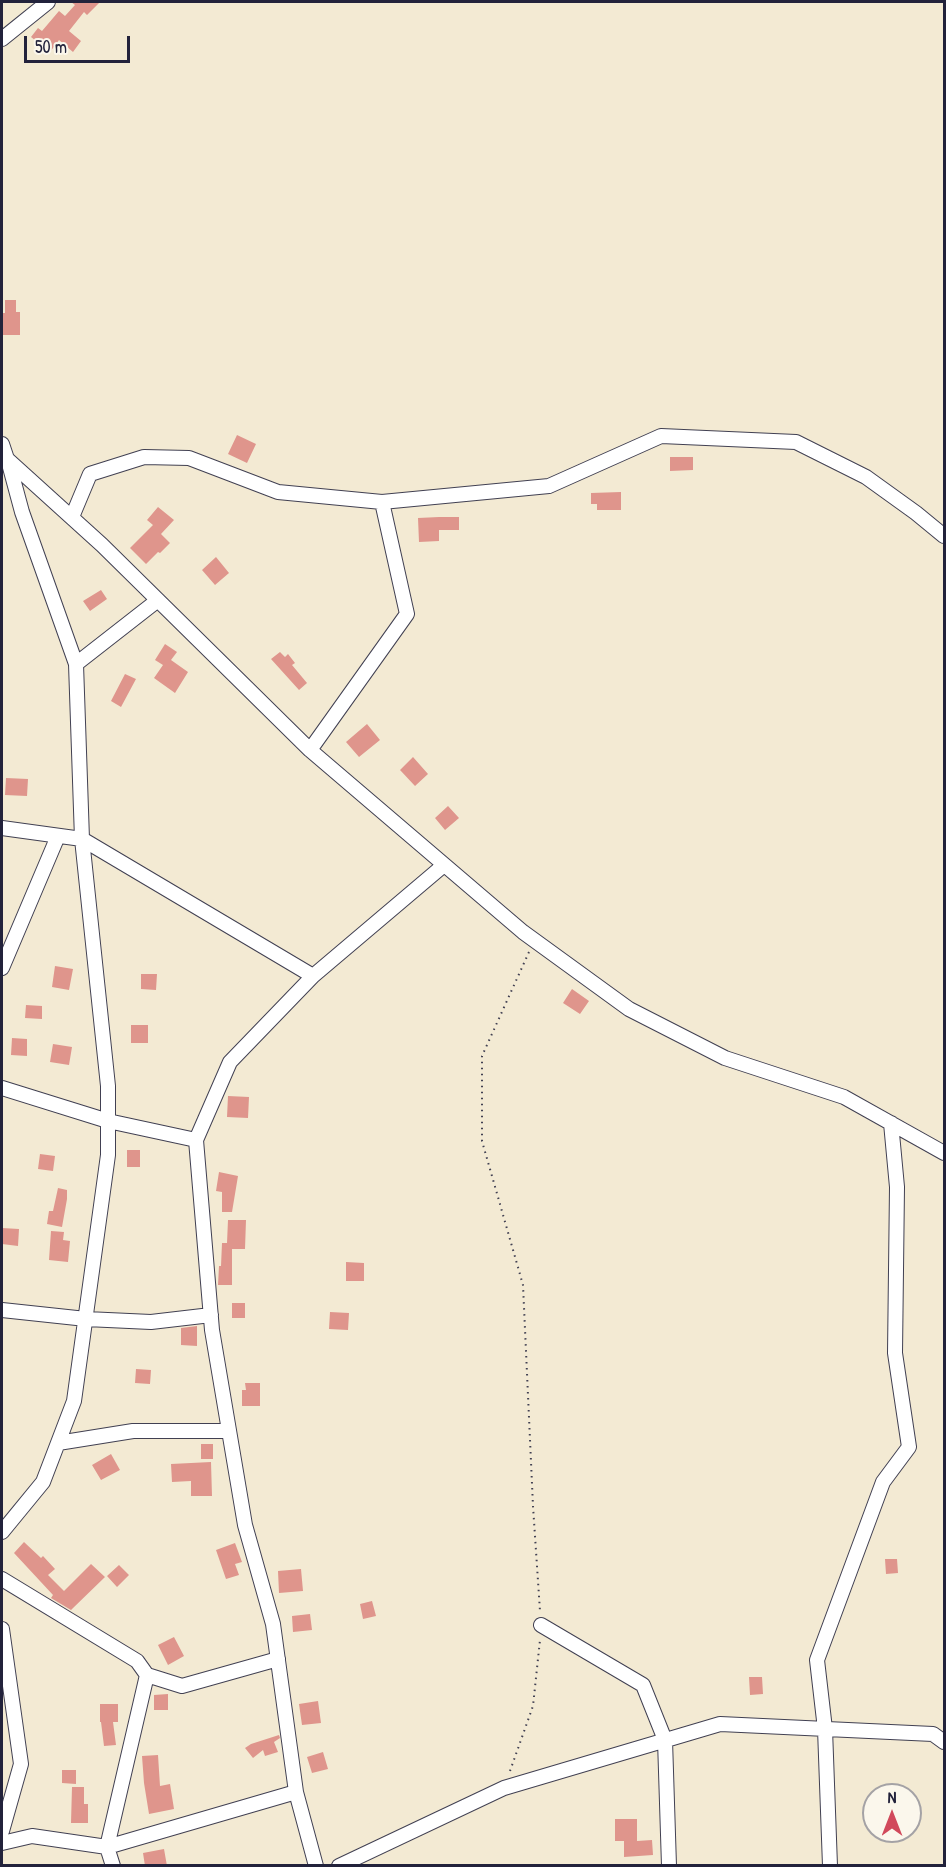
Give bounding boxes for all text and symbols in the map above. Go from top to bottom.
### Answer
scale bar [27,24,134,62]
text: 50 m [35,34,67,59]
north arrow [862,1783,922,1843]
text: N [888,1786,896,1808]

